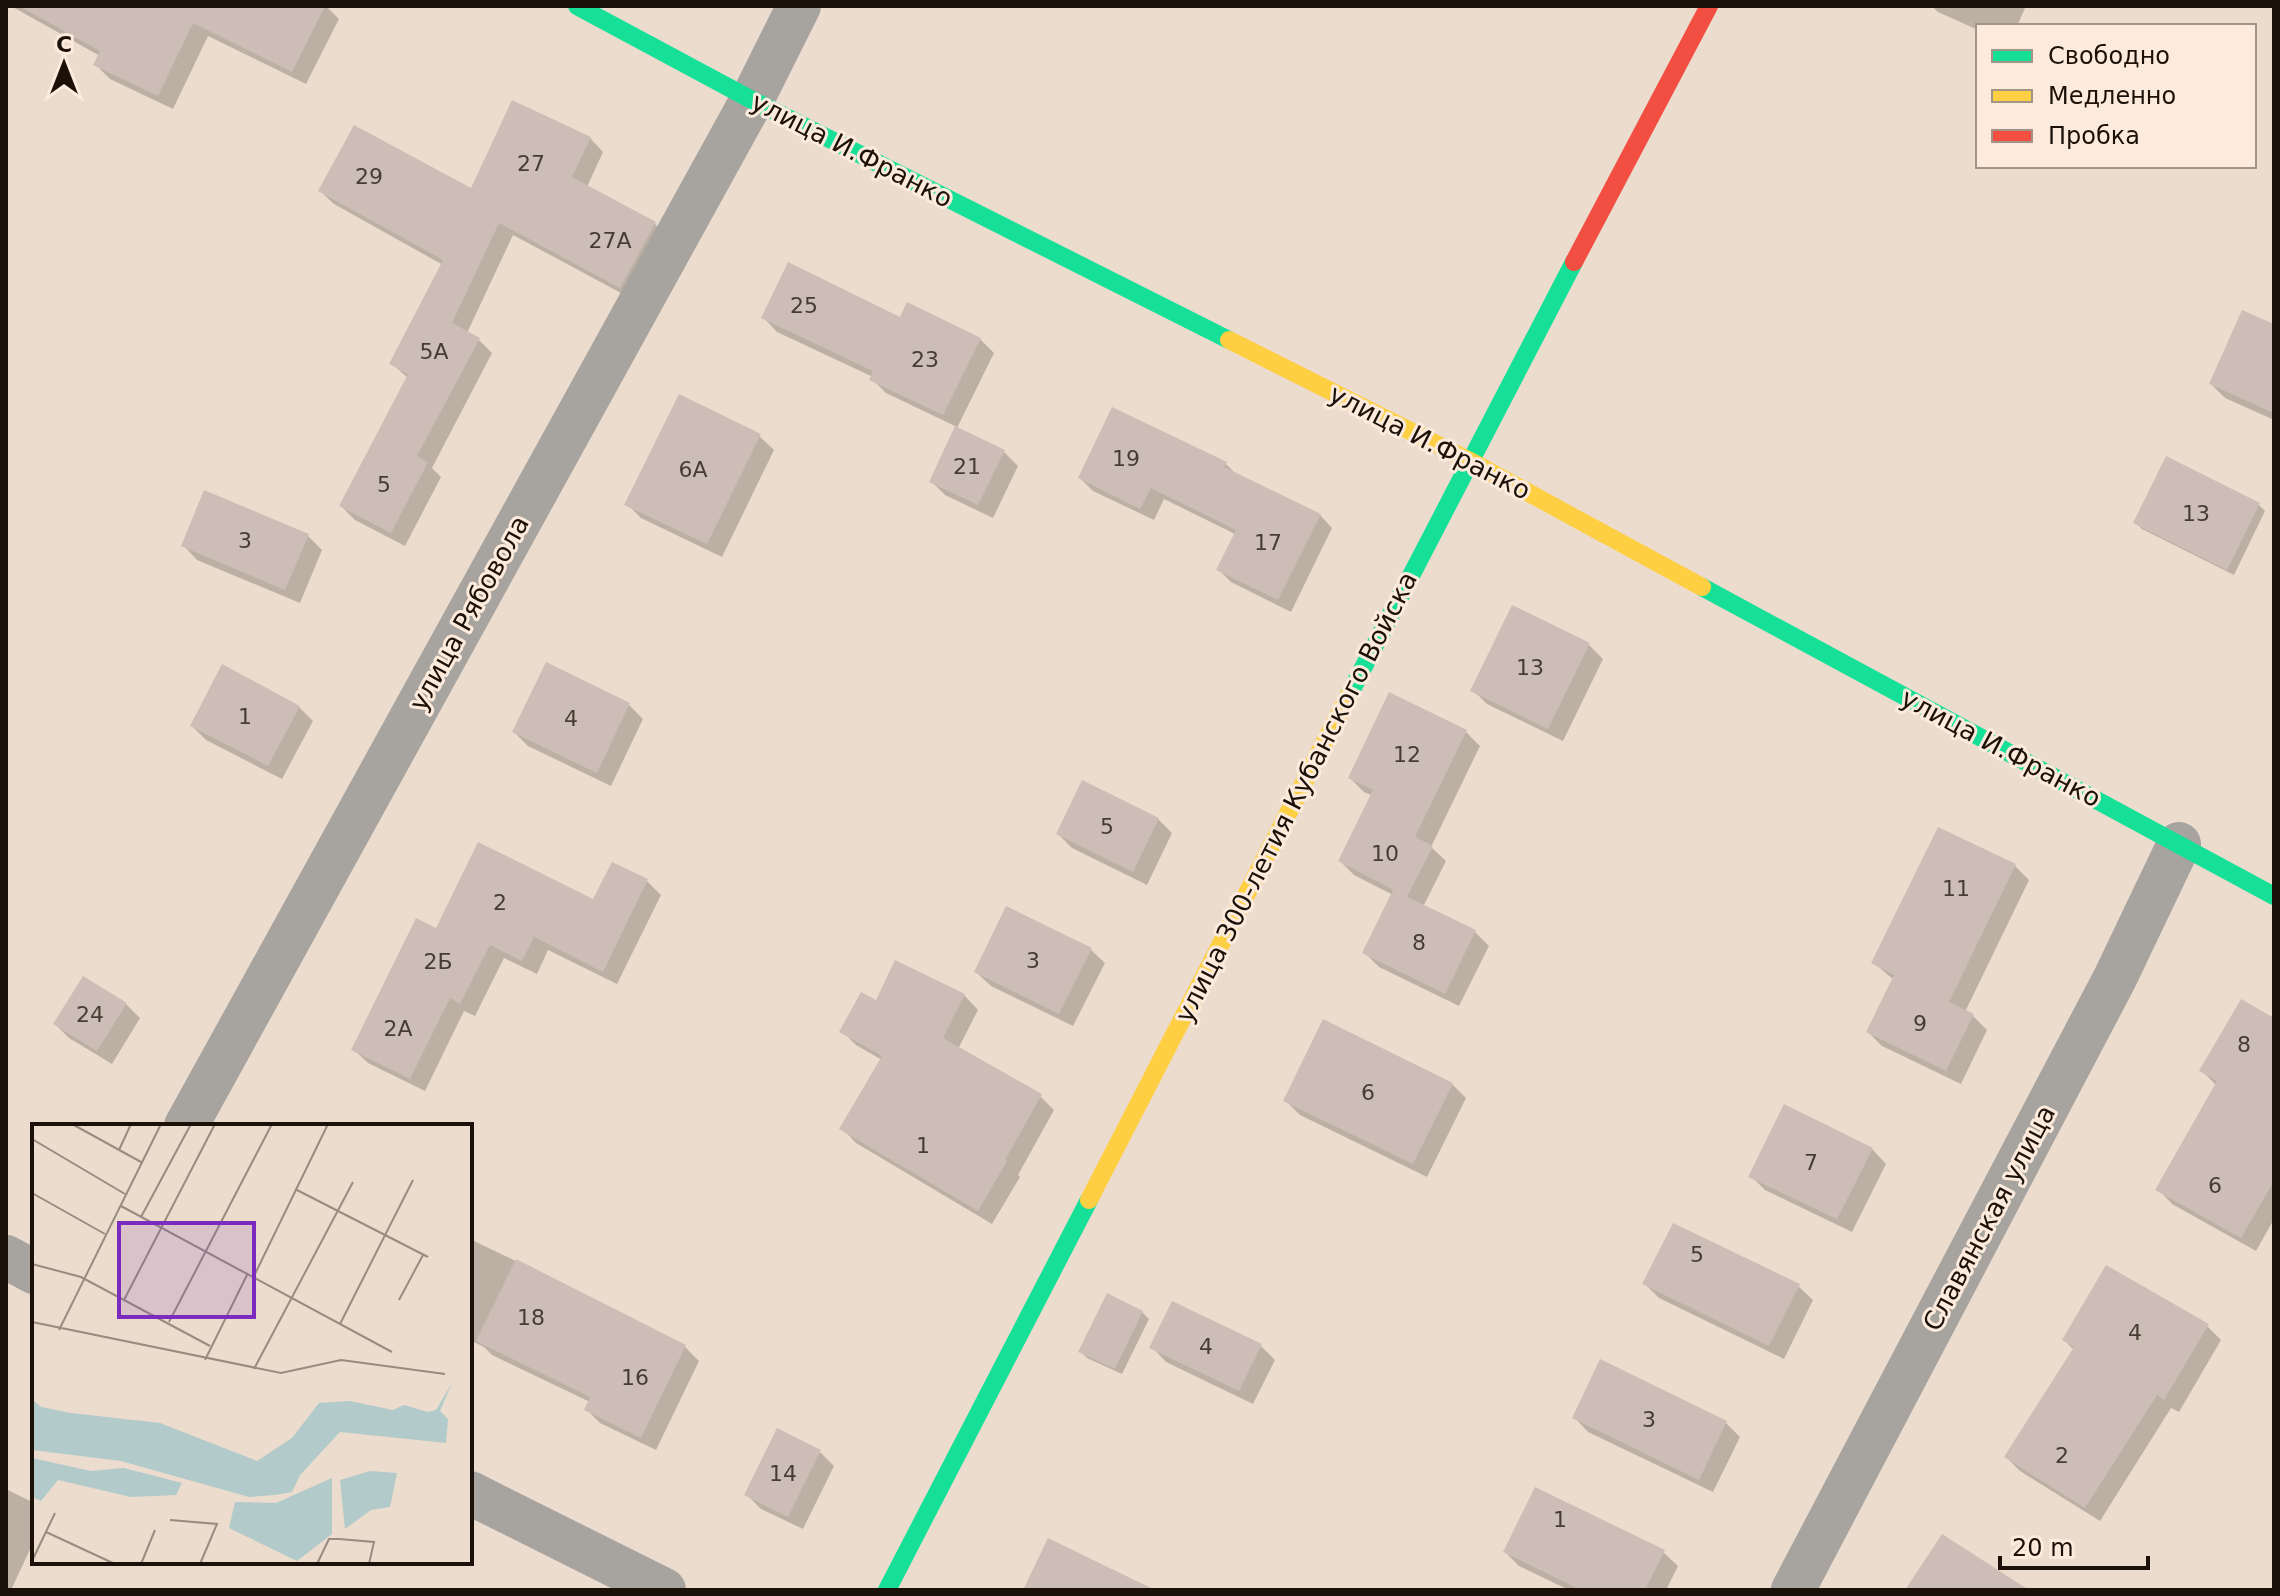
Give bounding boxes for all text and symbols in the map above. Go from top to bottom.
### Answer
north arrow [24,24,104,104]
legend [1976,24,2256,168]
text: С [56,32,72,57]
text: Свободно [2048,42,2170,70]
text: Медленно [2048,82,2176,110]
street label: улица И.Франко [746,86,958,214]
text: Пробка [2048,122,2140,150]
house number: 27 [517,151,545,176]
house number: 29 [355,164,383,189]
house number: 27А [588,228,632,253]
house number: 25 [790,293,818,318]
house number: 5А [419,339,449,364]
house number: 23 [911,347,939,372]
street label: улица И.Франко [1324,378,1536,506]
house number: 19 [1112,446,1140,471]
house number: 21 [953,454,981,479]
house number: 6А [678,457,708,482]
house number: 5 [377,472,391,497]
house number: 13 [2182,501,2210,526]
street label: улица Рябовола [403,510,535,716]
house number: 3 [238,528,252,553]
house number: 17 [1254,530,1282,555]
street label: улица 300-летия Кубанского Войска [1169,567,1423,1027]
house number: 13 [1516,655,1544,680]
street label: улица И.Франко [1896,683,2106,813]
house number: 1 [238,704,252,729]
house number: 4 [564,706,578,731]
house number: 12 [1393,742,1421,767]
house number: 5 [1100,814,1114,839]
house number: 10 [1371,841,1399,866]
house number: 11 [1942,876,1970,901]
house number: 2 [493,890,507,915]
house number: 8 [1412,930,1426,955]
house number: 3 [1026,948,1040,973]
house number: 2Б [423,949,453,974]
house number: 24 [76,1002,104,1027]
house number: 9 [1913,1011,1927,1036]
house number: 2А [383,1016,413,1041]
house number: 8 [2237,1032,2251,1057]
house number: 6 [1361,1080,1375,1105]
street label: Славянская улица [1917,1100,2061,1336]
inset map [32,1124,472,1564]
house number: 1 [916,1133,930,1158]
house number: 7 [1804,1150,1818,1175]
house number: 6 [2208,1173,2222,1198]
house number: 5 [1690,1242,1704,1267]
house number: 18 [517,1305,545,1330]
house number: 4 [2128,1320,2142,1345]
house number: 4 [1199,1334,1213,1359]
house number: 16 [621,1365,649,1390]
house number: 3 [1642,1407,1656,1432]
house number: 2 [2055,1443,2069,1468]
house number: 14 [769,1461,797,1486]
house number: 1 [1553,1507,1567,1532]
scale bar [2000,1520,2148,1570]
text: 20 m [2012,1534,2074,1562]

